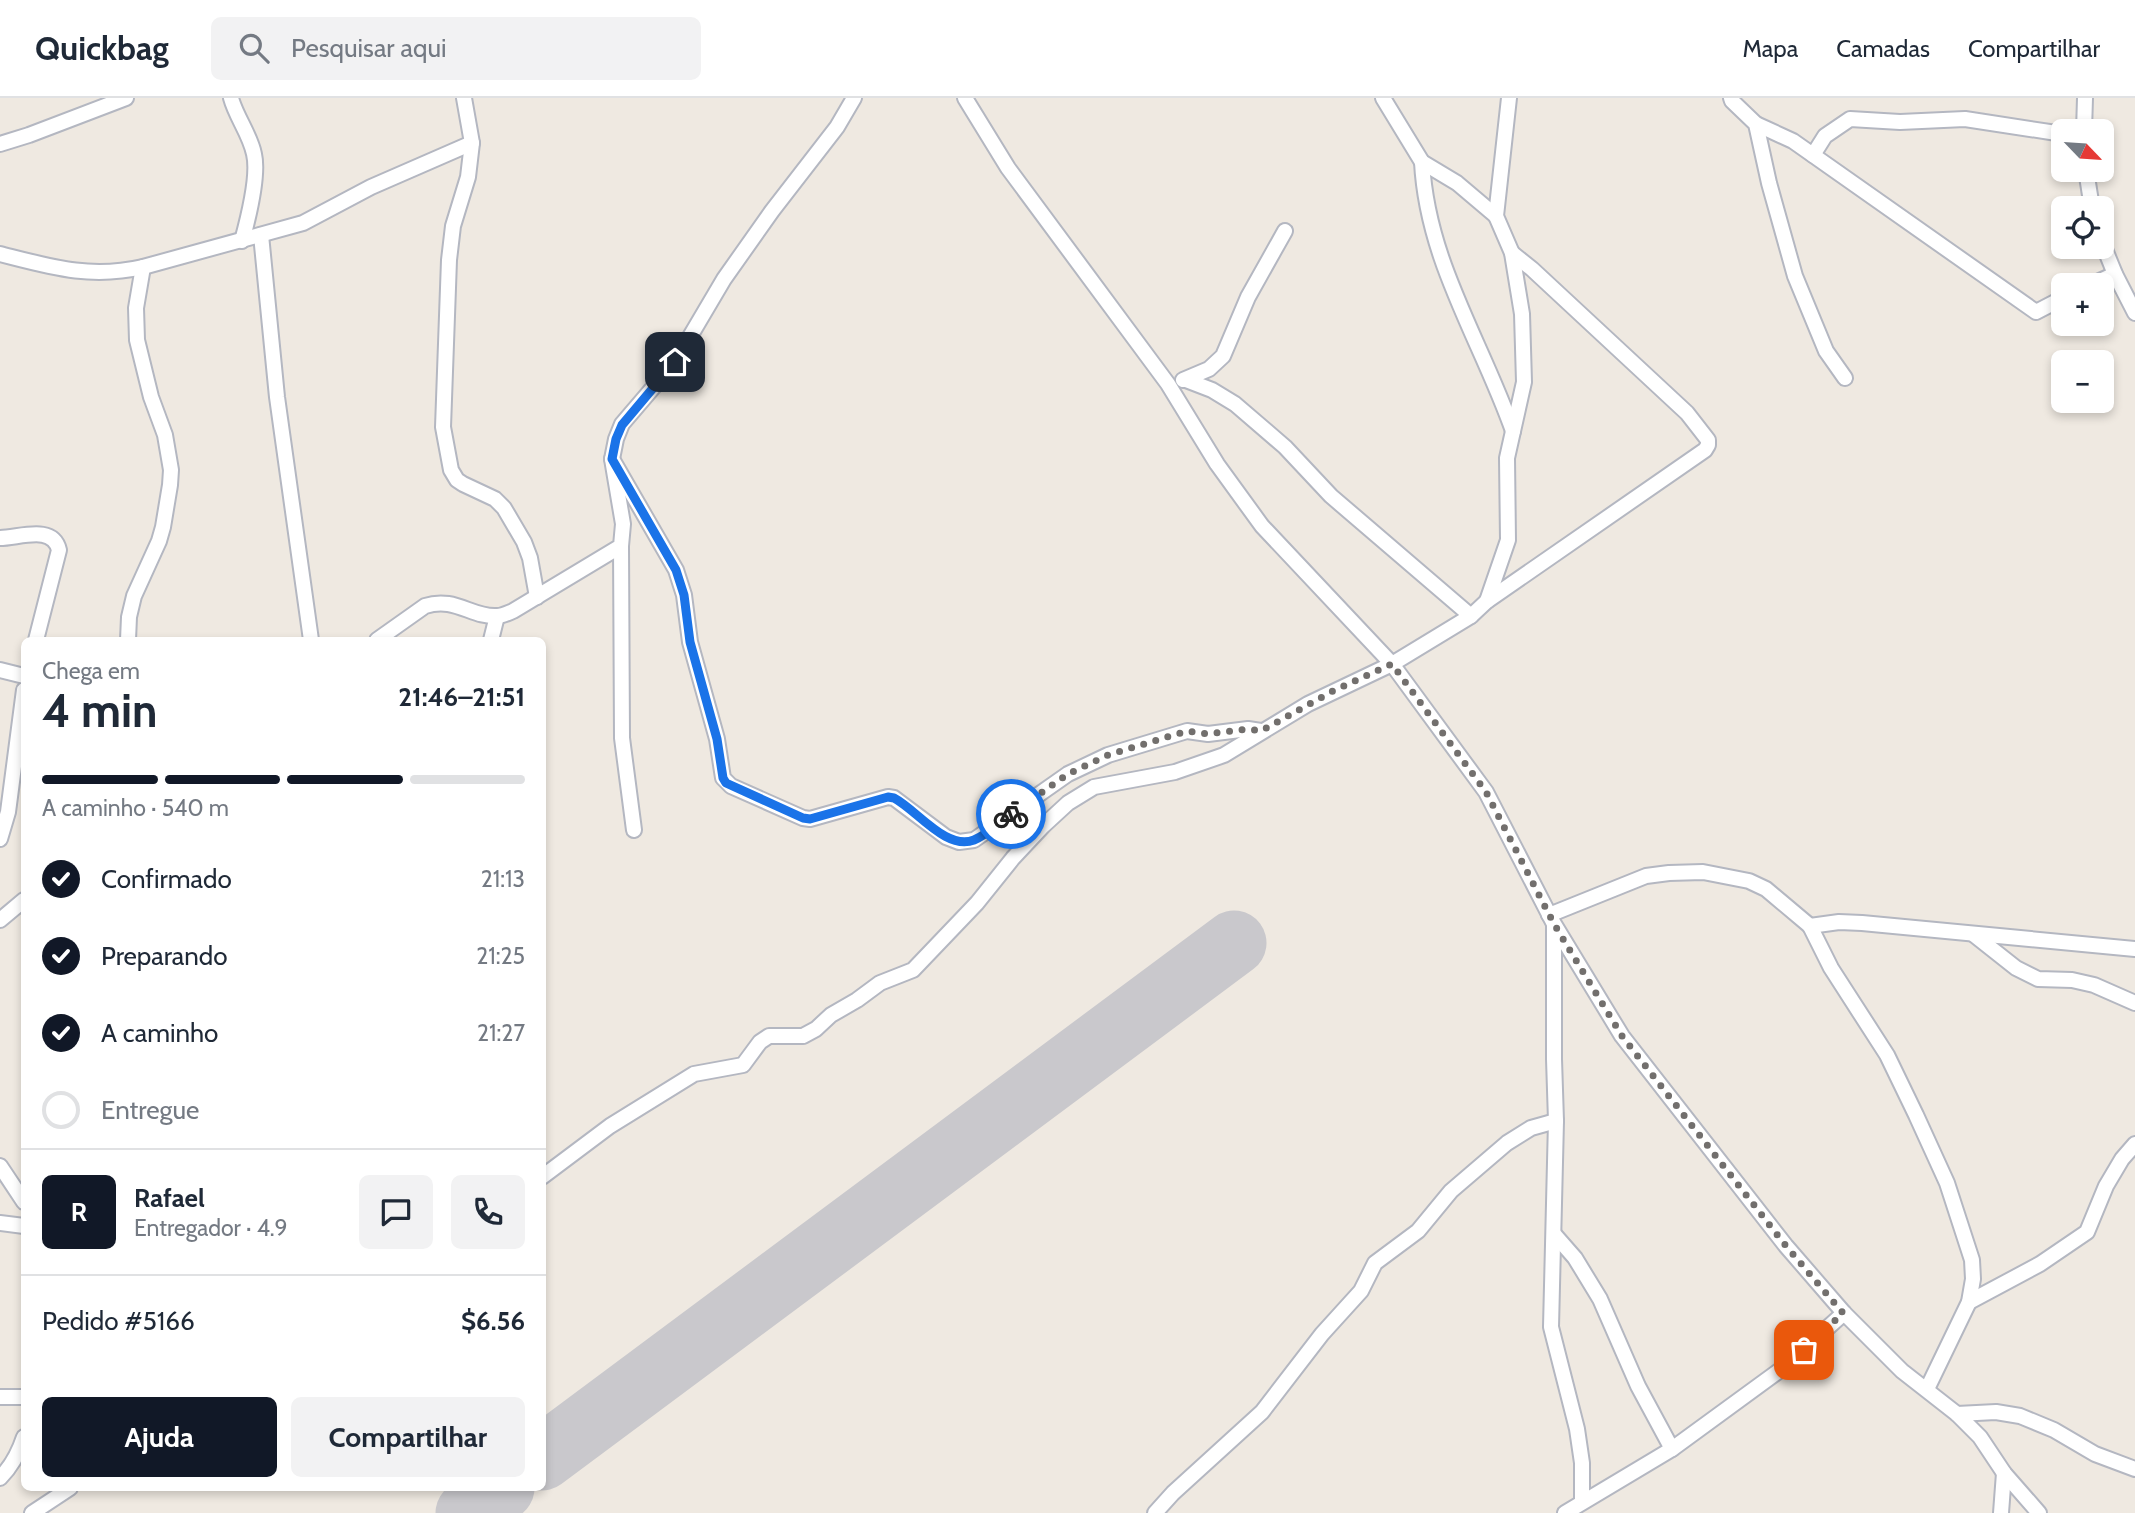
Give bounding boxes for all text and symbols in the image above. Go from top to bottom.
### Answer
search box [211,17,701,80]
text: Quickbag [35,28,169,68]
icon: search [235,29,273,67]
text: Pesquisar aqui [291,32,447,64]
text: Mapa [1742,34,1798,63]
text: Camadas [1836,34,1930,63]
text: Compartilhar [1968,34,2100,63]
north arrow [2051,119,2114,182]
map controls [2051,119,2114,413]
button: locate [2051,196,2114,259]
button: + [2051,273,2114,336]
pin [645,332,705,392]
icon: home [656,343,694,381]
button: − [2051,350,2114,413]
text: Chega em [42,657,140,685]
text: 21:46–21:51 [398,681,525,713]
text: 4 min [42,683,157,739]
courier [976,779,1046,849]
text: A caminho · 540 m [42,794,229,822]
icon: bike [992,795,1030,833]
icon: check [42,860,80,898]
text: Confirmado [101,863,232,895]
text: 21:13 [481,865,525,893]
icon: check [42,937,80,975]
text: Preparando [101,940,228,972]
text: 21:25 [476,942,525,970]
icon: check [42,1014,80,1052]
text: A caminho [101,1017,218,1049]
text: 21:27 [477,1019,525,1047]
text: Entregue [101,1094,199,1126]
button: chat [359,1175,433,1249]
button: phone [451,1175,525,1249]
text: Rafael [134,1182,205,1214]
text: R [71,1196,87,1228]
text: Entregador · 4.9 [134,1214,288,1242]
text: Pedido #5166 [42,1305,195,1337]
text: $6.56 [461,1305,525,1337]
pin [1774,1320,1834,1380]
icon: bag [1785,1331,1823,1369]
button: Ajuda [42,1397,277,1477]
button: Compartilhar [291,1397,525,1477]

